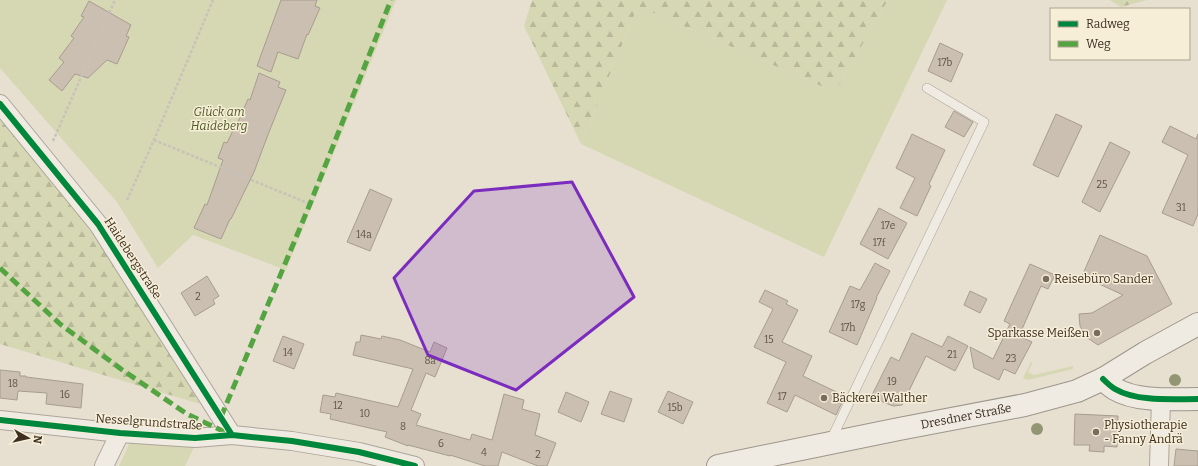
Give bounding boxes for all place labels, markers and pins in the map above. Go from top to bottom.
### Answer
place label: Reisebüro Sander [1054,272,1154,286]
marker: Reisebüro Sander [1041,274,1051,284]
place label: Sparkasse Meißen [987,326,1089,340]
marker: Sparkasse Meißen [1092,328,1102,338]
place label: Bäckerei Walther [832,391,928,405]
marker: Bäckerei Walther [819,393,829,403]
place label: Physiotherapie - Fanny Andrä [1104,418,1187,446]
marker: Physiotherapie - Fanny Andrä [1091,427,1101,437]

